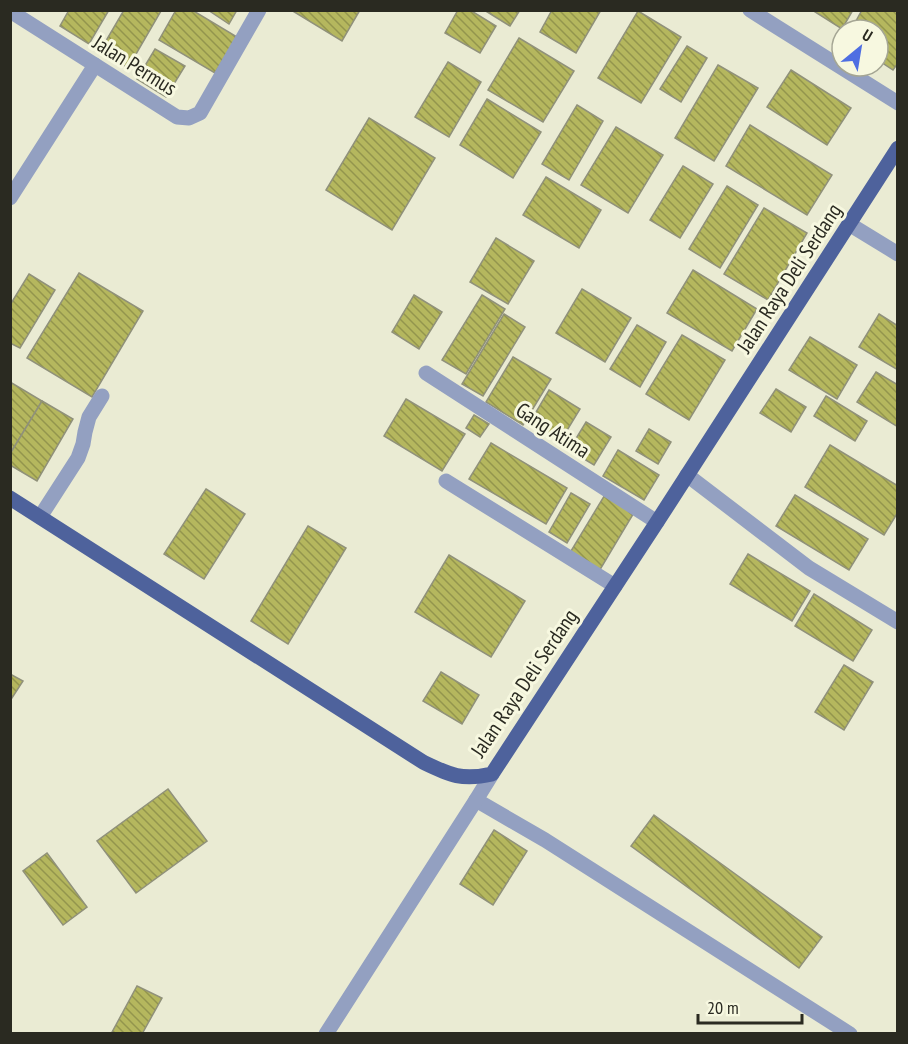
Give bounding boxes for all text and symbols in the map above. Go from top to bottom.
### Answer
north arrow [830,18,890,78]
text: U [859,24,876,46]
street label: Jalan Permus [87,28,182,101]
street label: Jalan Raya Deli Serdang [730,198,847,359]
street label: Gang Atima [511,396,595,464]
street label: Jalan Raya Deli Serdang [464,604,583,763]
scale bar [698,987,802,1025]
text: 20 m [707,996,739,1019]

